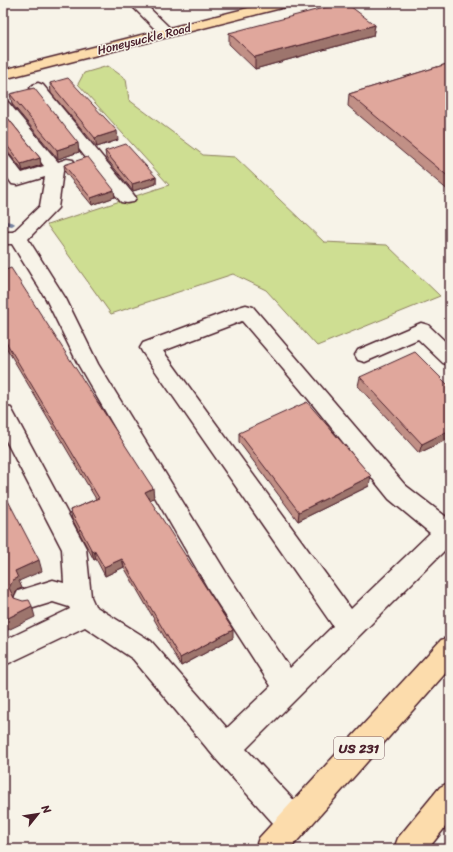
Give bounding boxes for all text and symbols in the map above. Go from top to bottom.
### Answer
street label: Honeysuckle Road [95,16,195,61]
road number: US 231 [334,737,384,759]
north arrow [18,794,58,834]
text: N [36,800,57,818]

